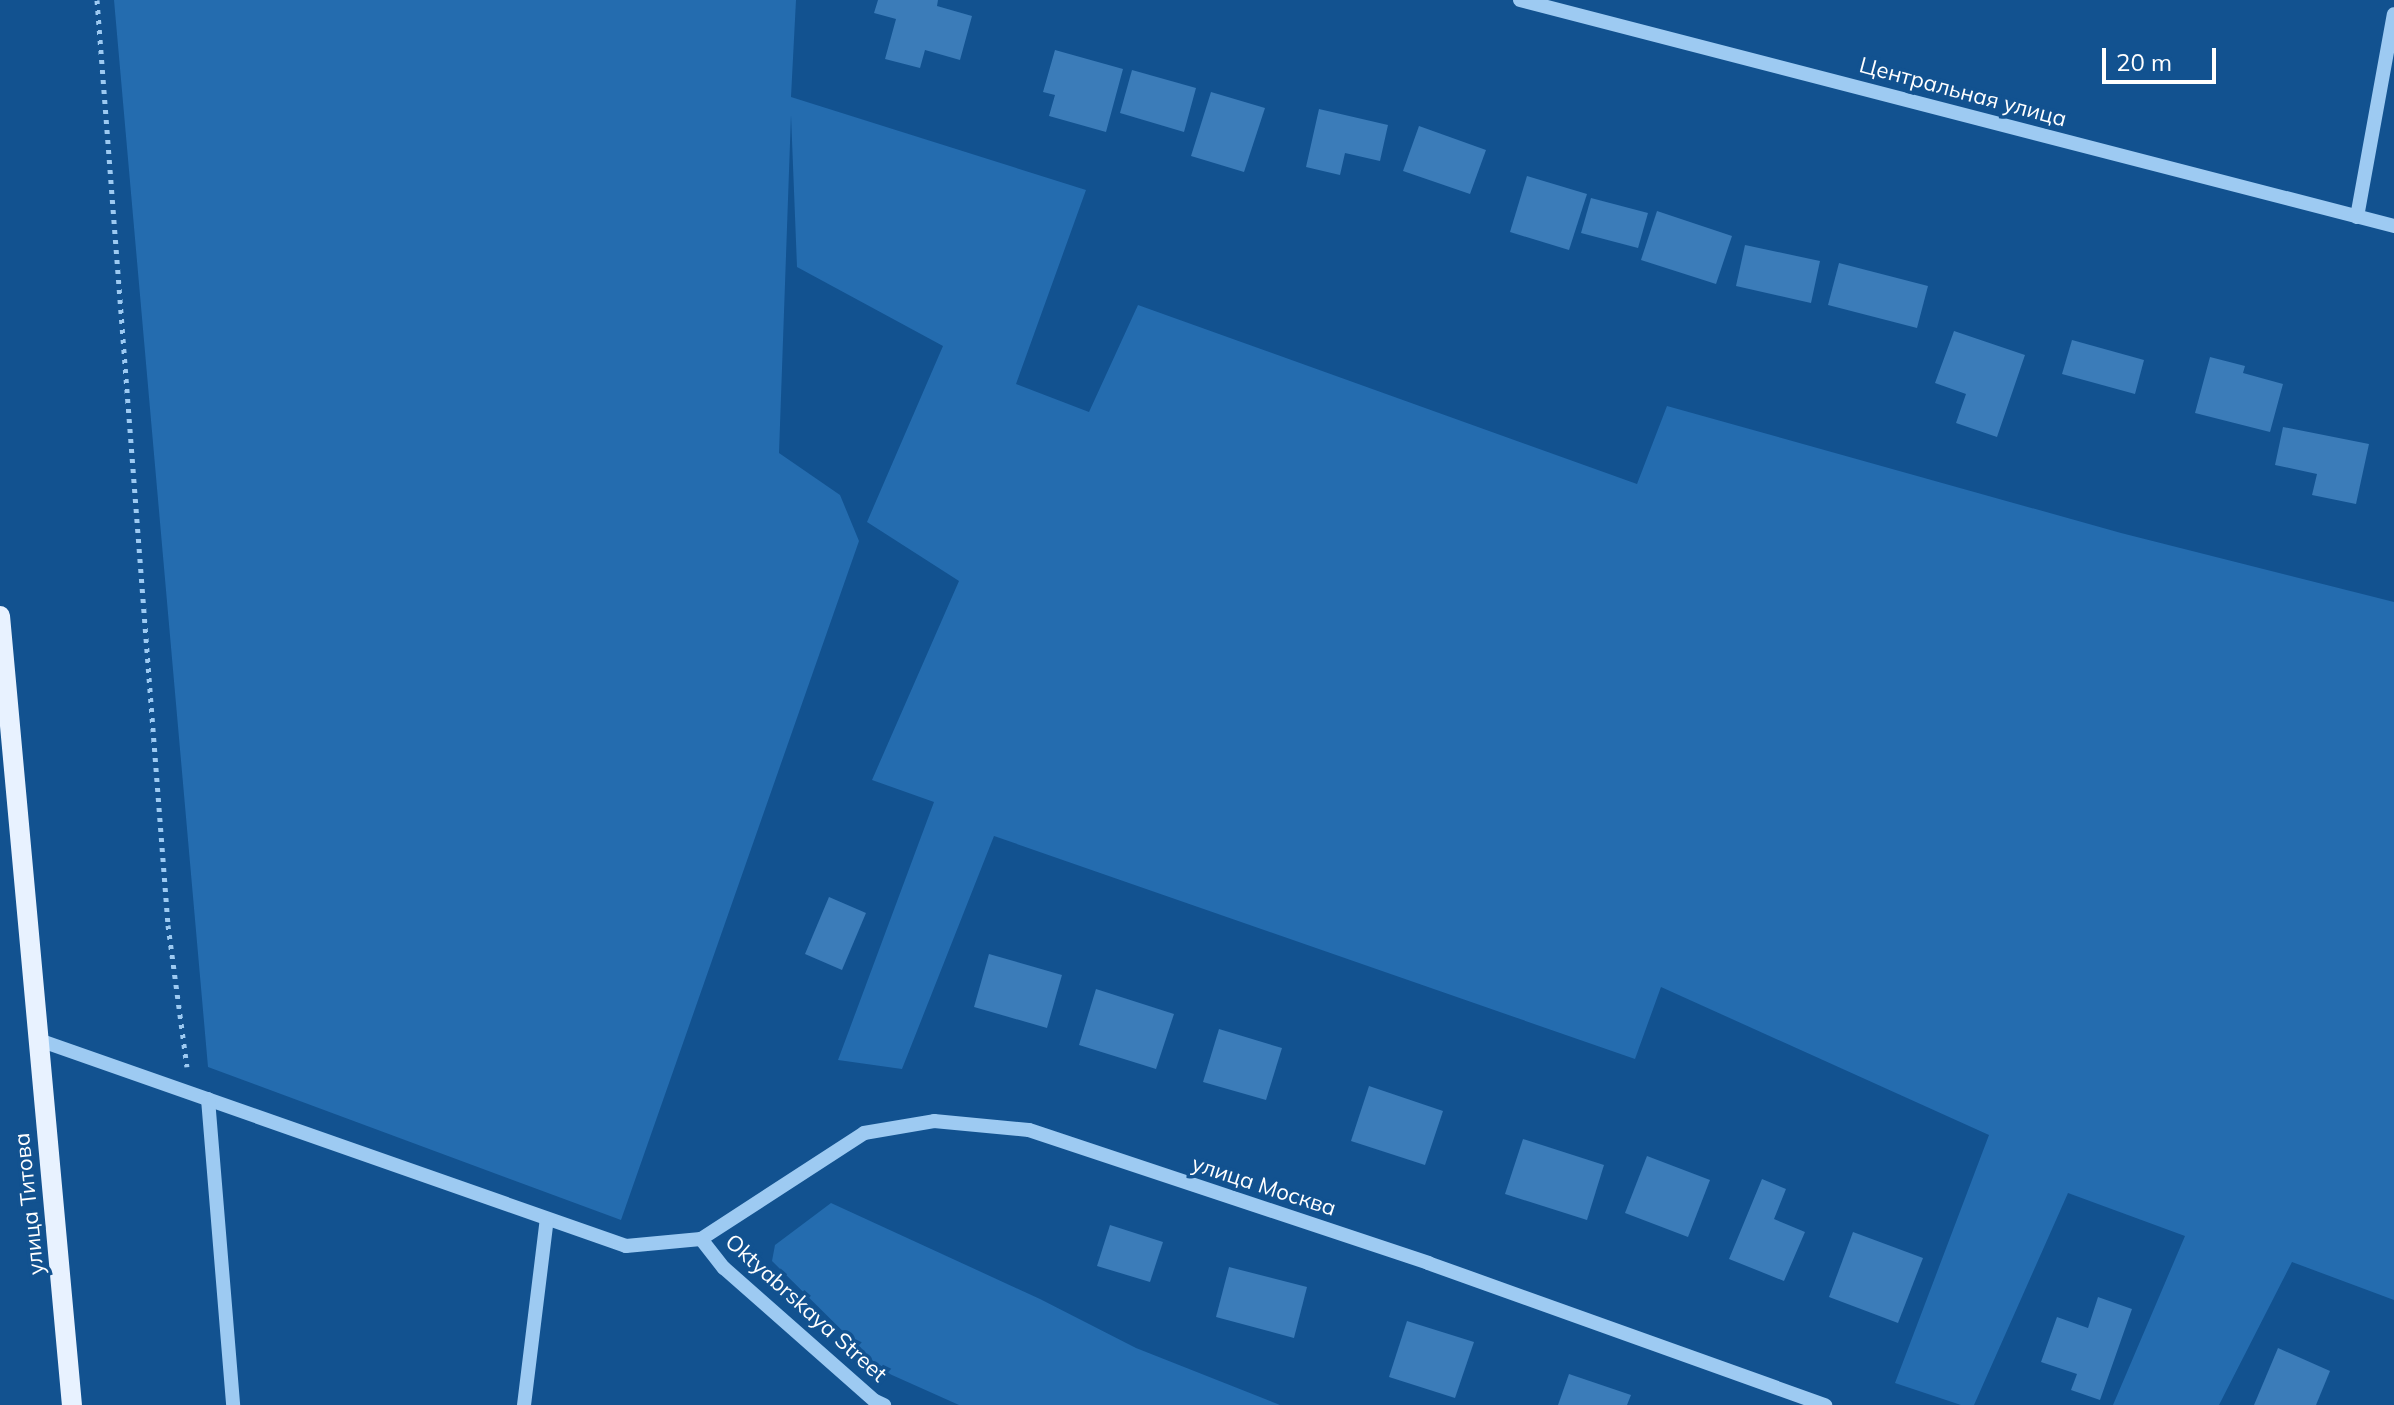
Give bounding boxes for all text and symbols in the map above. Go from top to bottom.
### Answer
scale bar [2106,32,2220,82]
text: 20 m [2116,47,2172,77]
street label: Центральная улица [1857,52,2069,132]
street label: улица Титова [8,1132,50,1276]
street label: улица Москва [1189,1150,1339,1222]
street label: Oktyabrskaya Street [720,1229,892,1387]

